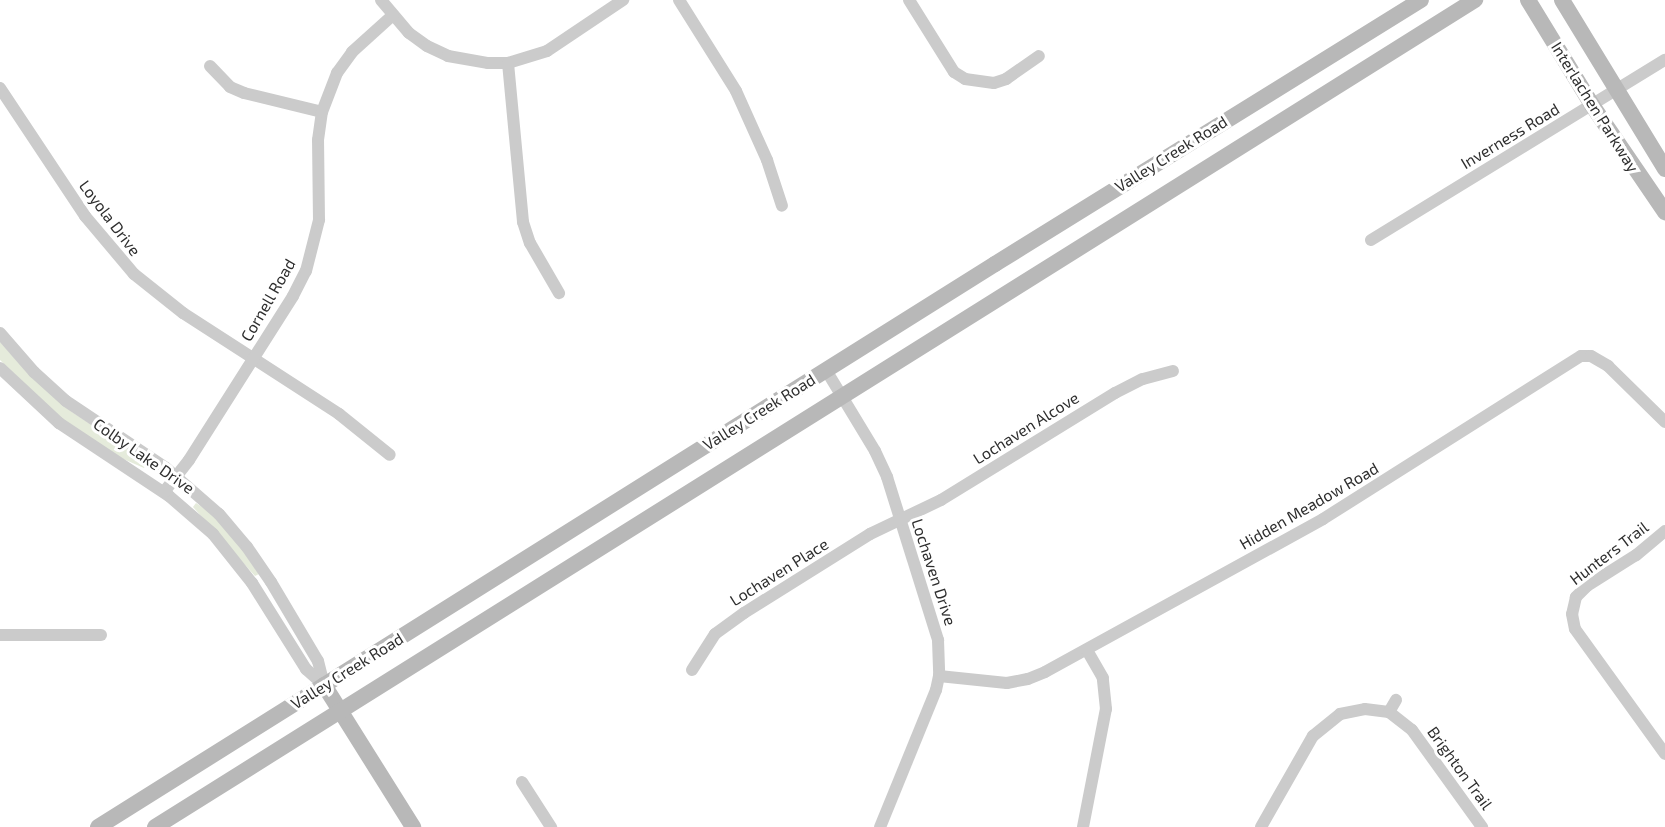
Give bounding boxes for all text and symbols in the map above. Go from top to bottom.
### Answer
street label: Interlachen Parkway [1547,38,1643,176]
street label: Inverness Road [1457,99,1563,173]
street label: Valley Creek Road [1111,112,1231,196]
street label: Loyola Drive [75,176,145,260]
street label: Cornell Road [237,255,299,345]
street label: Valley Creek Road [699,370,819,454]
street label: Lochaven Alcove [969,388,1083,468]
street label: Colby Lake Drive [90,414,198,498]
street label: Hidden Meadow Road [1236,458,1382,554]
street label: Lochaven Drive [908,516,960,628]
street label: Hunters Trail [1566,517,1652,589]
street label: Lochaven Place [726,534,832,610]
street label: Valley Creek Road [287,629,407,713]
street label: Brighton Trail [1423,723,1497,813]

